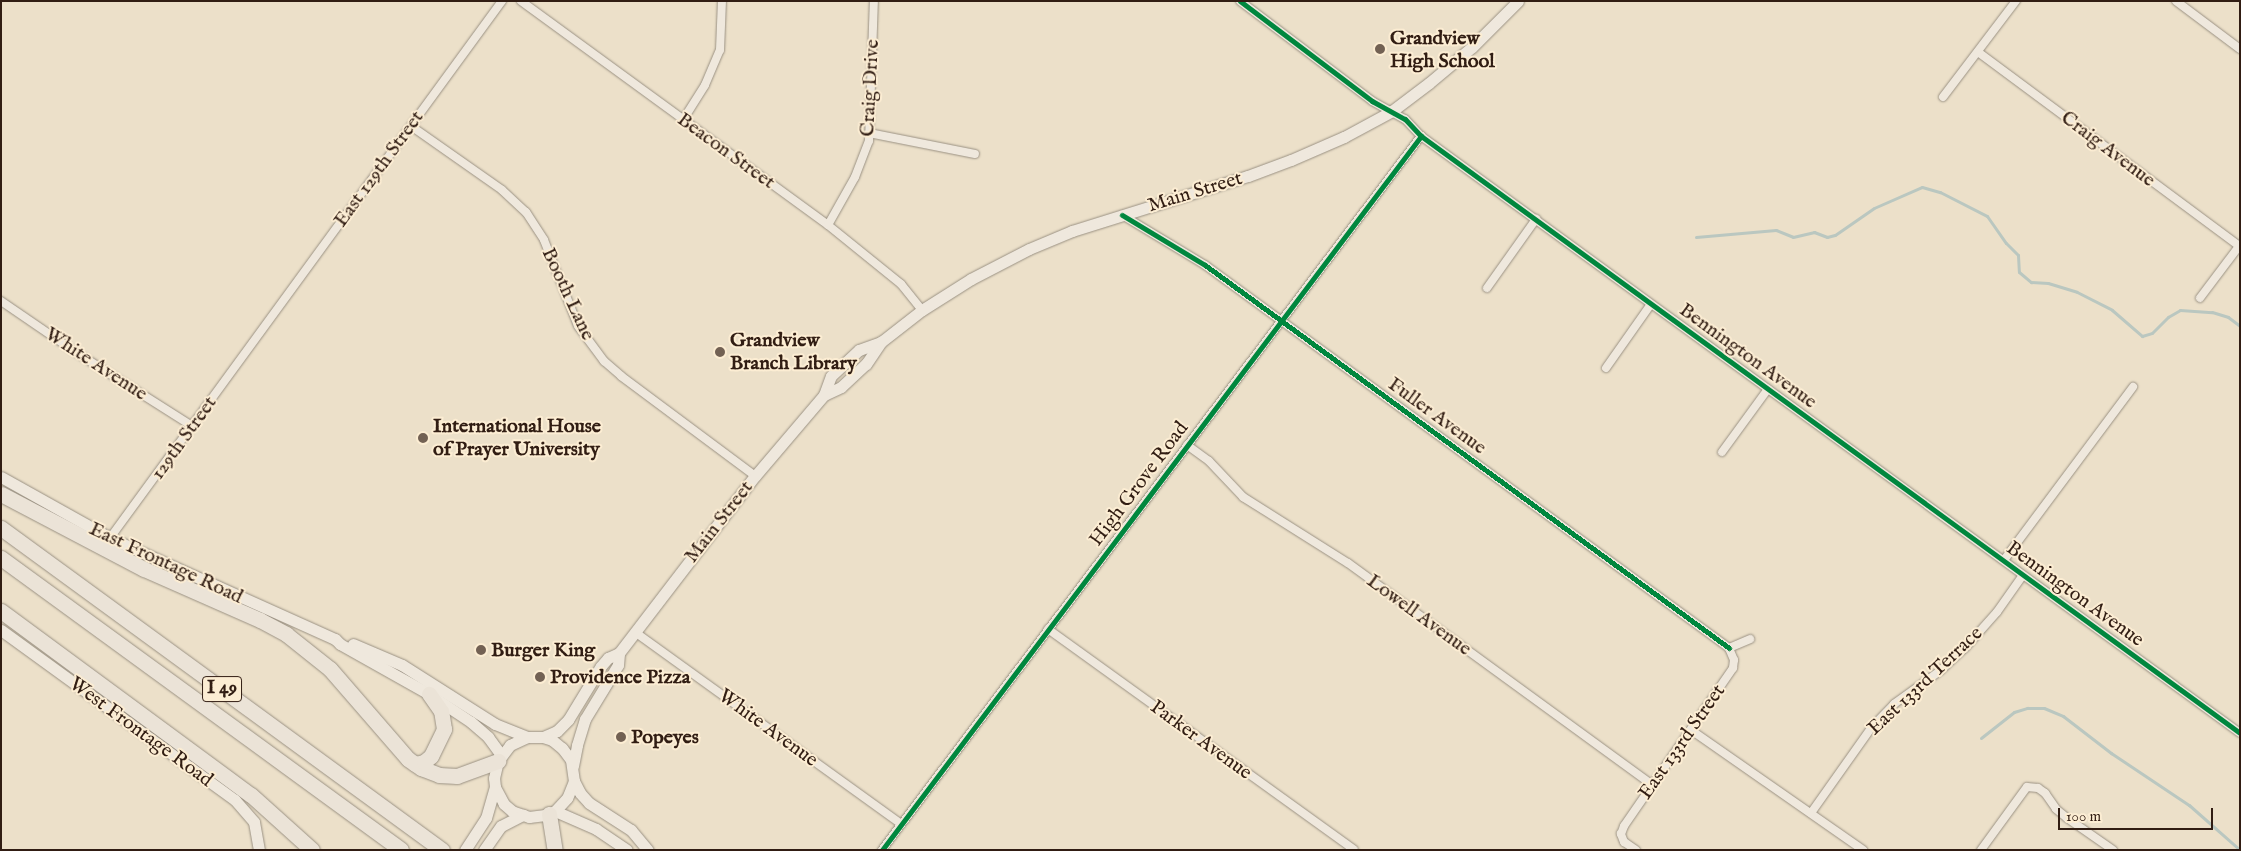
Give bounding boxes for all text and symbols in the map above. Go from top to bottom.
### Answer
place label: Grandview High School [1390,26,1495,73]
street label: Craig Drive [855,39,885,137]
marker: Grandview High School [1374,43,1386,55]
street label: East 129th Street [329,106,429,232]
street label: Craig Avenue [2056,106,2160,192]
street label: Beacon Street [672,107,780,195]
street label: Main Street [1145,166,1245,218]
street label: Booth Lane [536,244,600,344]
street label: Bennington Avenue [1674,298,1822,414]
street label: White Avenue [40,322,152,406]
place label: Grandview Branch Library [730,329,857,376]
marker: Grandview Branch Library [714,346,726,358]
street label: Fuller Avenue [1383,372,1491,460]
street label: 129th Street [146,392,222,484]
place label: International House of Prayer University [433,414,601,461]
street label: High Grove Road [1084,417,1194,551]
marker: International House of Prayer University [417,432,429,444]
street label: Main Street [680,476,758,568]
street label: East Frontage Road [85,517,247,609]
street label: Bennington Avenue [2001,536,2149,652]
street label: Lowell Avenue [1362,569,1476,661]
street label: East 133rd Terrace [1862,622,1988,740]
place label: Burger King [491,638,595,662]
marker: Burger King [475,644,487,656]
place label: Providence Pizza [550,665,690,689]
marker: Providence Pizza [534,671,546,683]
street label: West Frontage Road [64,672,218,792]
road number: I 49 [202,672,242,706]
street label: East 133rd Street [1633,680,1731,804]
street label: White Avenue [713,684,823,772]
street label: Parker Avenue [1145,695,1257,785]
place label: Popeyes [631,725,699,749]
marker: Popeyes [615,731,627,743]
scale bar [2061,798,2216,830]
text: 100 m [2066,807,2101,826]

